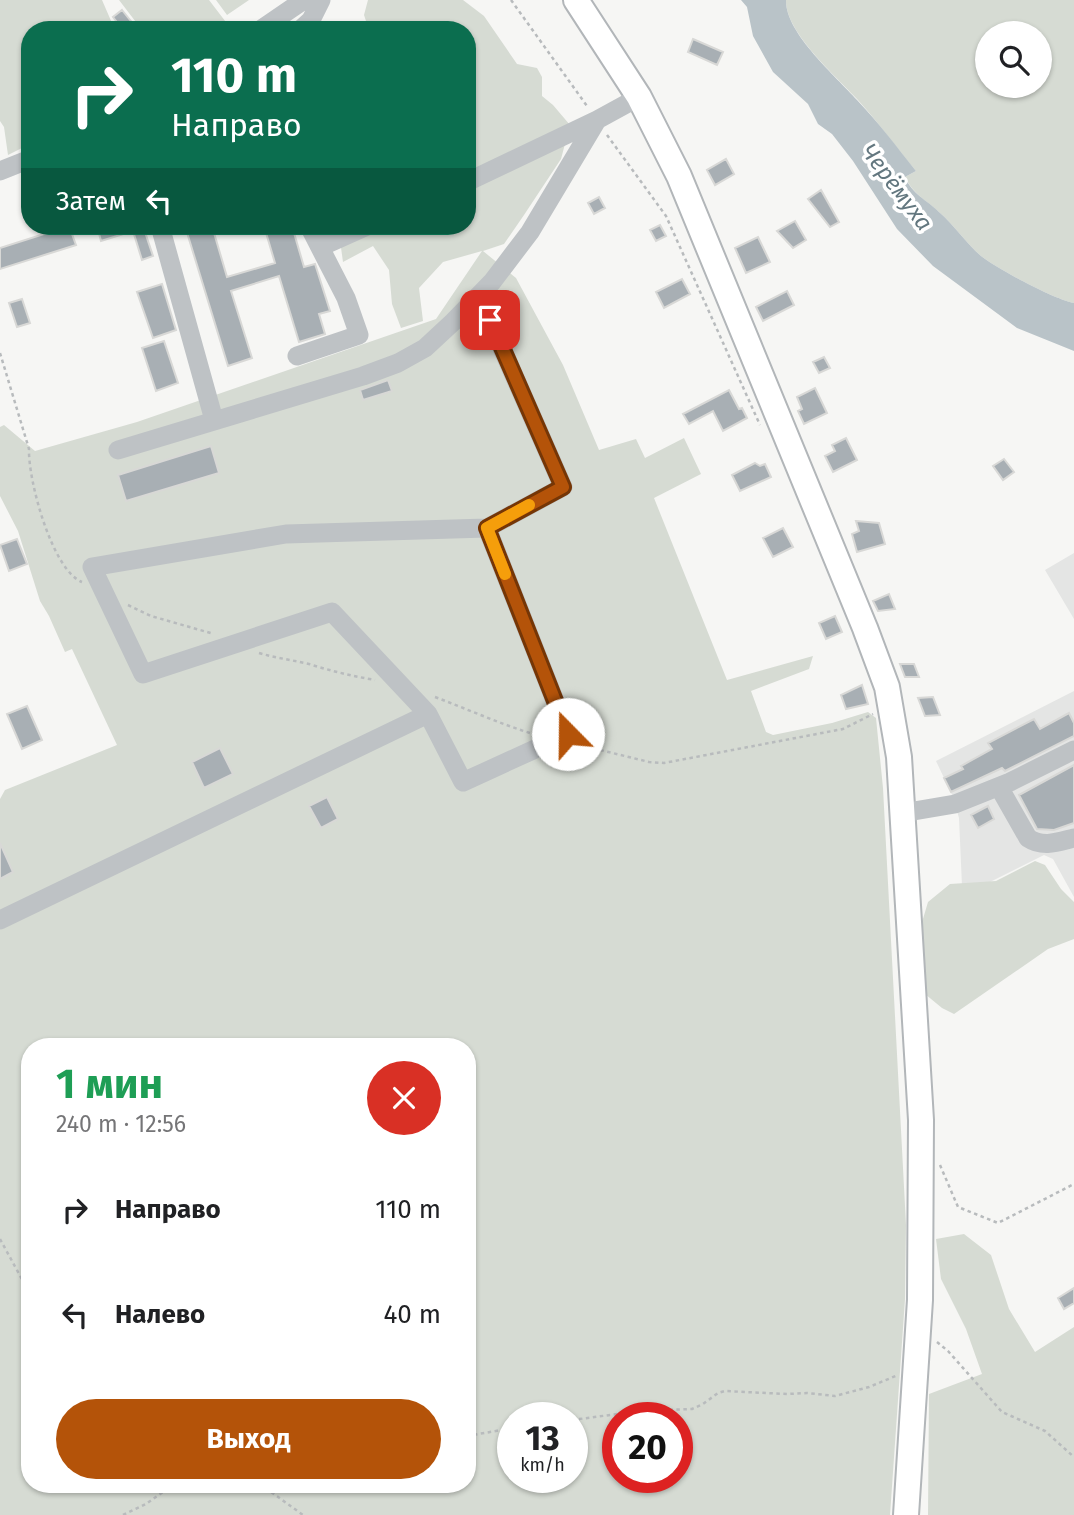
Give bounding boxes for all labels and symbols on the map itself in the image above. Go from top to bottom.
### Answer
water label: Черёмуха [855,138,939,236]
pin [460,290,520,350]
position arrow [531,697,605,771]
speed limit sign: 20 [602,1402,693,1493]

